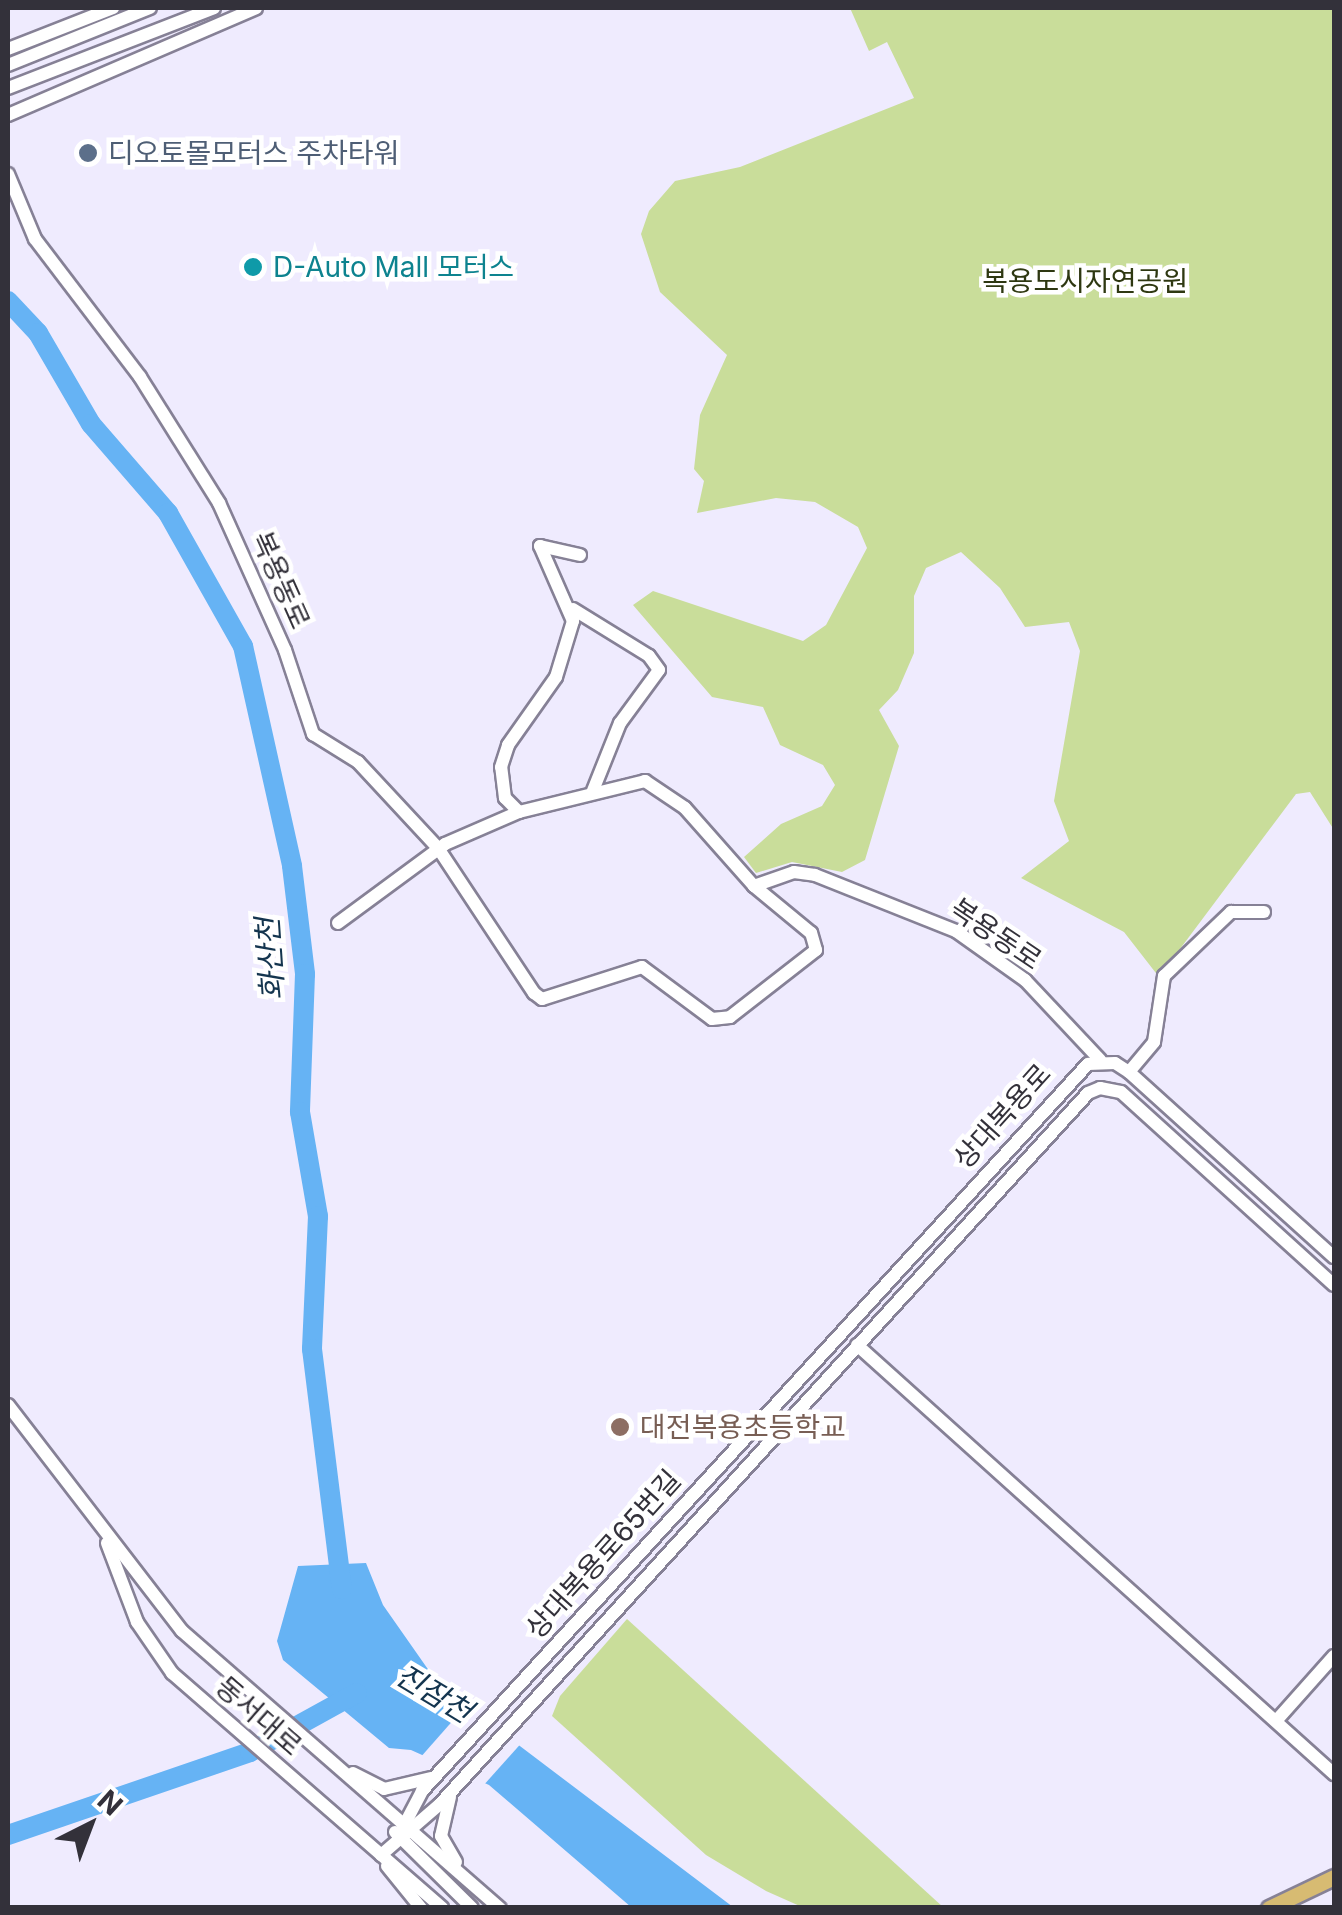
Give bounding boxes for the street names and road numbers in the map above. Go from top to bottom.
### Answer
street label: 복용동로 [245,526,317,634]
street label: 복용동로 [944,891,1048,977]
street label: 상대복용로 [946,1057,1058,1175]
street label: 상대복용로65번길 [519,1463,687,1645]
street label: 동서대로 [209,1670,309,1762]

